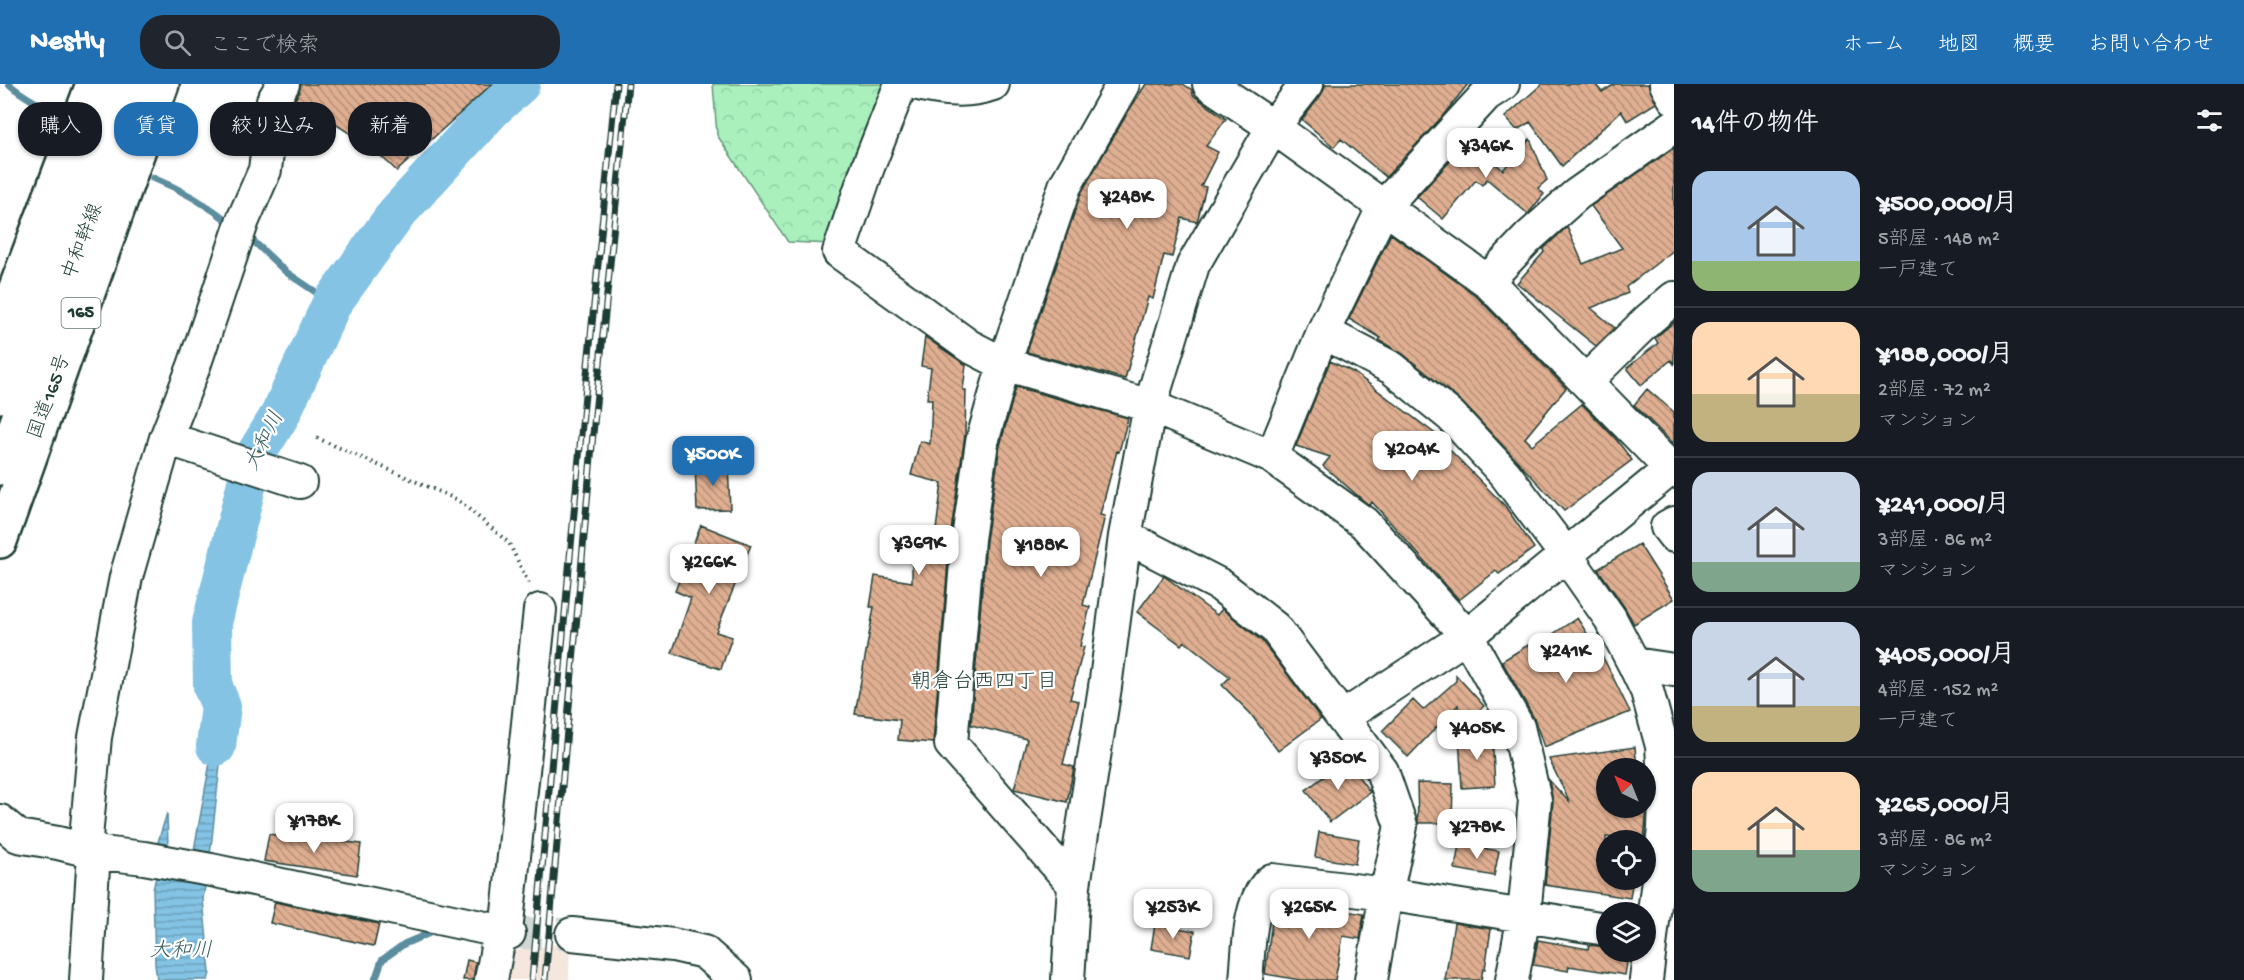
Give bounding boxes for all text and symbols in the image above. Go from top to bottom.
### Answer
search box [140,15,560,69]
text: Nestly [30,26,104,59]
icon: search [161,26,194,59]
text: ここで検索 [209,34,319,60]
text: ホーム [1843,34,1905,59]
text: 地図 [1938,34,1980,59]
text: 概要 [2013,34,2055,59]
text: お問い合わせ [2088,34,2214,59]
chip: 購入 [18,102,102,156]
chip: 賃貸 [114,102,198,156]
chip: 絞り込み [210,102,336,156]
chip: 新着 [348,102,432,156]
icon: filters [2193,104,2226,137]
text: 14件の物件 [1692,110,1819,141]
pin: ¥346K [1444,128,1528,179]
text: ¥346K [1461,136,1511,159]
pin: ¥248K [1085,179,1169,230]
text: ¥248K [1102,187,1152,210]
text: ¥500,000/月 [1878,190,2018,221]
icon: home [1740,195,1812,267]
street label: 中和幹線 [57,200,109,283]
text: 5部屋 · 148 m² [1878,229,2000,252]
text: 一戸建て [1878,260,1958,283]
road number: 165 [62,298,100,328]
text: ¥188,000/月 [1878,341,2014,372]
icon: home [1740,346,1812,418]
street label: 国道165号 [24,351,77,443]
text: 2部屋 · 72 m² [1878,380,1991,403]
water label: 大和川 [240,408,291,476]
text: マンション [1878,411,1977,434]
pin: ¥204K [1370,431,1454,482]
pin: ¥500K [671,436,755,487]
text: ¥204K [1387,439,1437,462]
text: ¥500K [686,444,740,467]
text: ¥241,000/月 [1878,491,2010,522]
icon: home [1740,496,1812,568]
pin: ¥369K [877,525,961,576]
pin: ¥188K [999,527,1083,578]
text: 3部屋 · 86 m² [1878,530,1992,553]
text: ¥369K [894,533,944,556]
text: ¥188K [1016,535,1066,558]
pin: ¥266K [667,544,751,595]
text: ¥266K [684,552,734,575]
text: マンション [1878,561,1977,584]
pin: ¥241K [1524,633,1608,684]
text: ¥241K [1542,641,1590,664]
text: ¥405,000/月 [1878,641,2016,672]
icon: home [1740,646,1812,718]
district label: 朝倉台西四丁目 [911,669,1058,696]
text: 4部屋 · 152 m² [1878,680,1998,703]
pin: ¥405K [1435,710,1519,761]
text: 一戸建て [1878,711,1958,734]
text: ¥405K [1451,718,1503,741]
pin: ¥350K [1296,740,1380,791]
text: ¥350K [1312,748,1364,771]
north arrow [1596,758,1656,818]
map controls [1596,758,1656,962]
text: ¥265,000/月 [1878,791,2014,822]
icon: home [1740,796,1812,868]
pin: ¥178K [272,803,356,854]
pin: ¥278K [1435,809,1519,860]
text: ¥178K [289,811,339,834]
text: ¥278K [1451,817,1503,840]
button: locate [1596,830,1656,890]
text: 3部屋 · 86 m² [1878,830,1992,853]
text: マンション [1878,861,1977,884]
pin: ¥253K [1131,889,1215,940]
pin: ¥265K [1267,889,1351,940]
text: ¥253K [1148,897,1199,920]
text: ¥265K [1284,897,1334,920]
button: layers [1596,902,1656,962]
water label: 大和川 [150,939,213,965]

